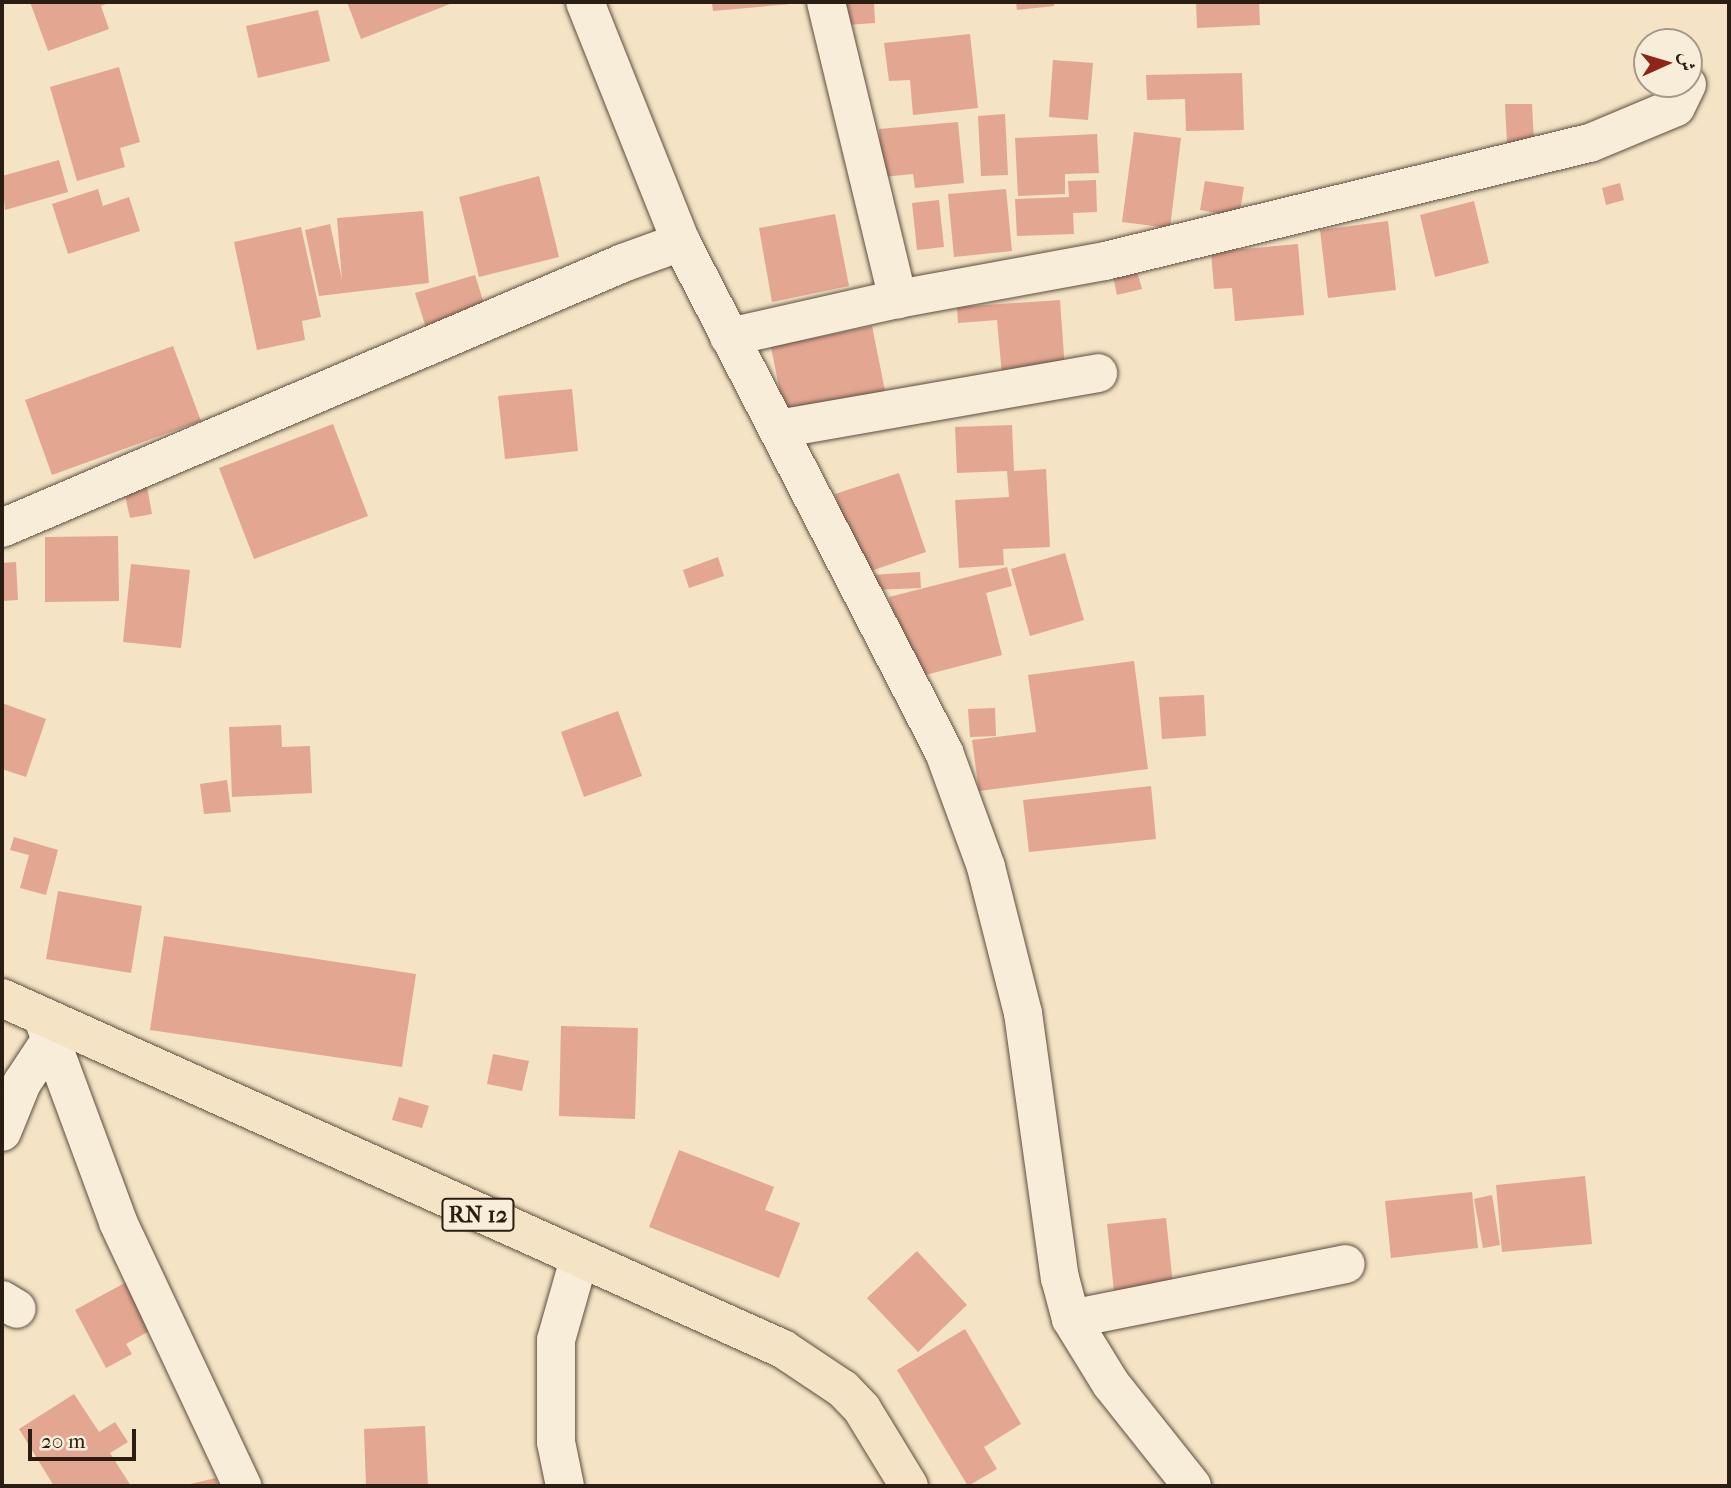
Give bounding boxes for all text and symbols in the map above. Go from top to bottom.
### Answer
north arrow [1633,28,1703,98]
text: ش [1675,51,1699,72]
road number: RN 12 [441,1196,515,1234]
scale bar [32,1414,140,1458]
text: 20 m [41,1429,85,1453]

